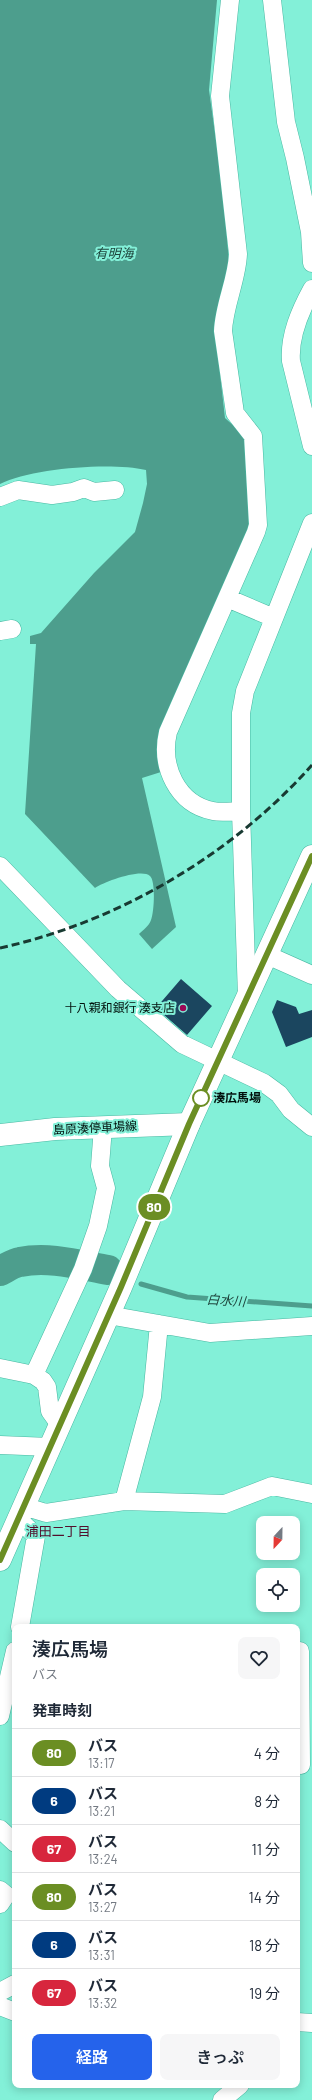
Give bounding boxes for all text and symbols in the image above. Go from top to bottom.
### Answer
water label: 有明海 [94,245,135,261]
place label: 十八親和銀行 湊支店 [65,1000,175,1014]
marker: 十八親和銀行 湊支店 [178,1003,188,1013]
marker: 湊広馬場 [192,1089,210,1107]
place label: 湊広馬場 [213,1090,261,1104]
street label: 島原湊停車場線 [53,1118,137,1136]
line badge: 80 [136,1194,172,1220]
text: 80 [146,1198,162,1215]
water label: 白水川 [206,1291,248,1309]
north arrow [256,1516,300,1560]
map controls [256,1516,300,1612]
district label: 浦田二丁目 [25,1523,91,1539]
button: locate [256,1568,300,1612]
text: 湊広馬場 [32,1637,108,1660]
button: heart [238,1637,280,1679]
text: バス [32,1666,58,1682]
text: 発車時刻 [32,1701,92,1719]
text: バス [88,1736,118,1754]
text: 80 [46,1744,62,1761]
text: 4 分 [254,1744,280,1762]
text: 13:17 [88,1755,114,1771]
text: バス [88,1784,118,1802]
text: 6 [50,1792,58,1809]
text: 8 分 [254,1792,280,1810]
text: 13:21 [88,1803,115,1819]
text: バス [88,1832,118,1850]
text: 67 [47,1840,61,1857]
text: 11 分 [251,1840,280,1858]
text: 13:24 [88,1851,118,1867]
text: バス [88,1880,118,1898]
text: 80 [46,1888,62,1905]
text: 14 分 [248,1888,280,1906]
text: 13:27 [88,1899,117,1915]
text: バス [88,1928,118,1946]
text: 6 [50,1936,58,1953]
text: 18 分 [249,1936,280,1954]
text: 13:31 [88,1947,115,1963]
text: バス [88,1976,118,1994]
text: 67 [47,1984,61,2001]
text: 19 分 [249,1984,280,2002]
text: 13:32 [88,1995,117,2011]
button: 経路 [32,2034,152,2080]
button: きっぷ [160,2034,280,2080]

